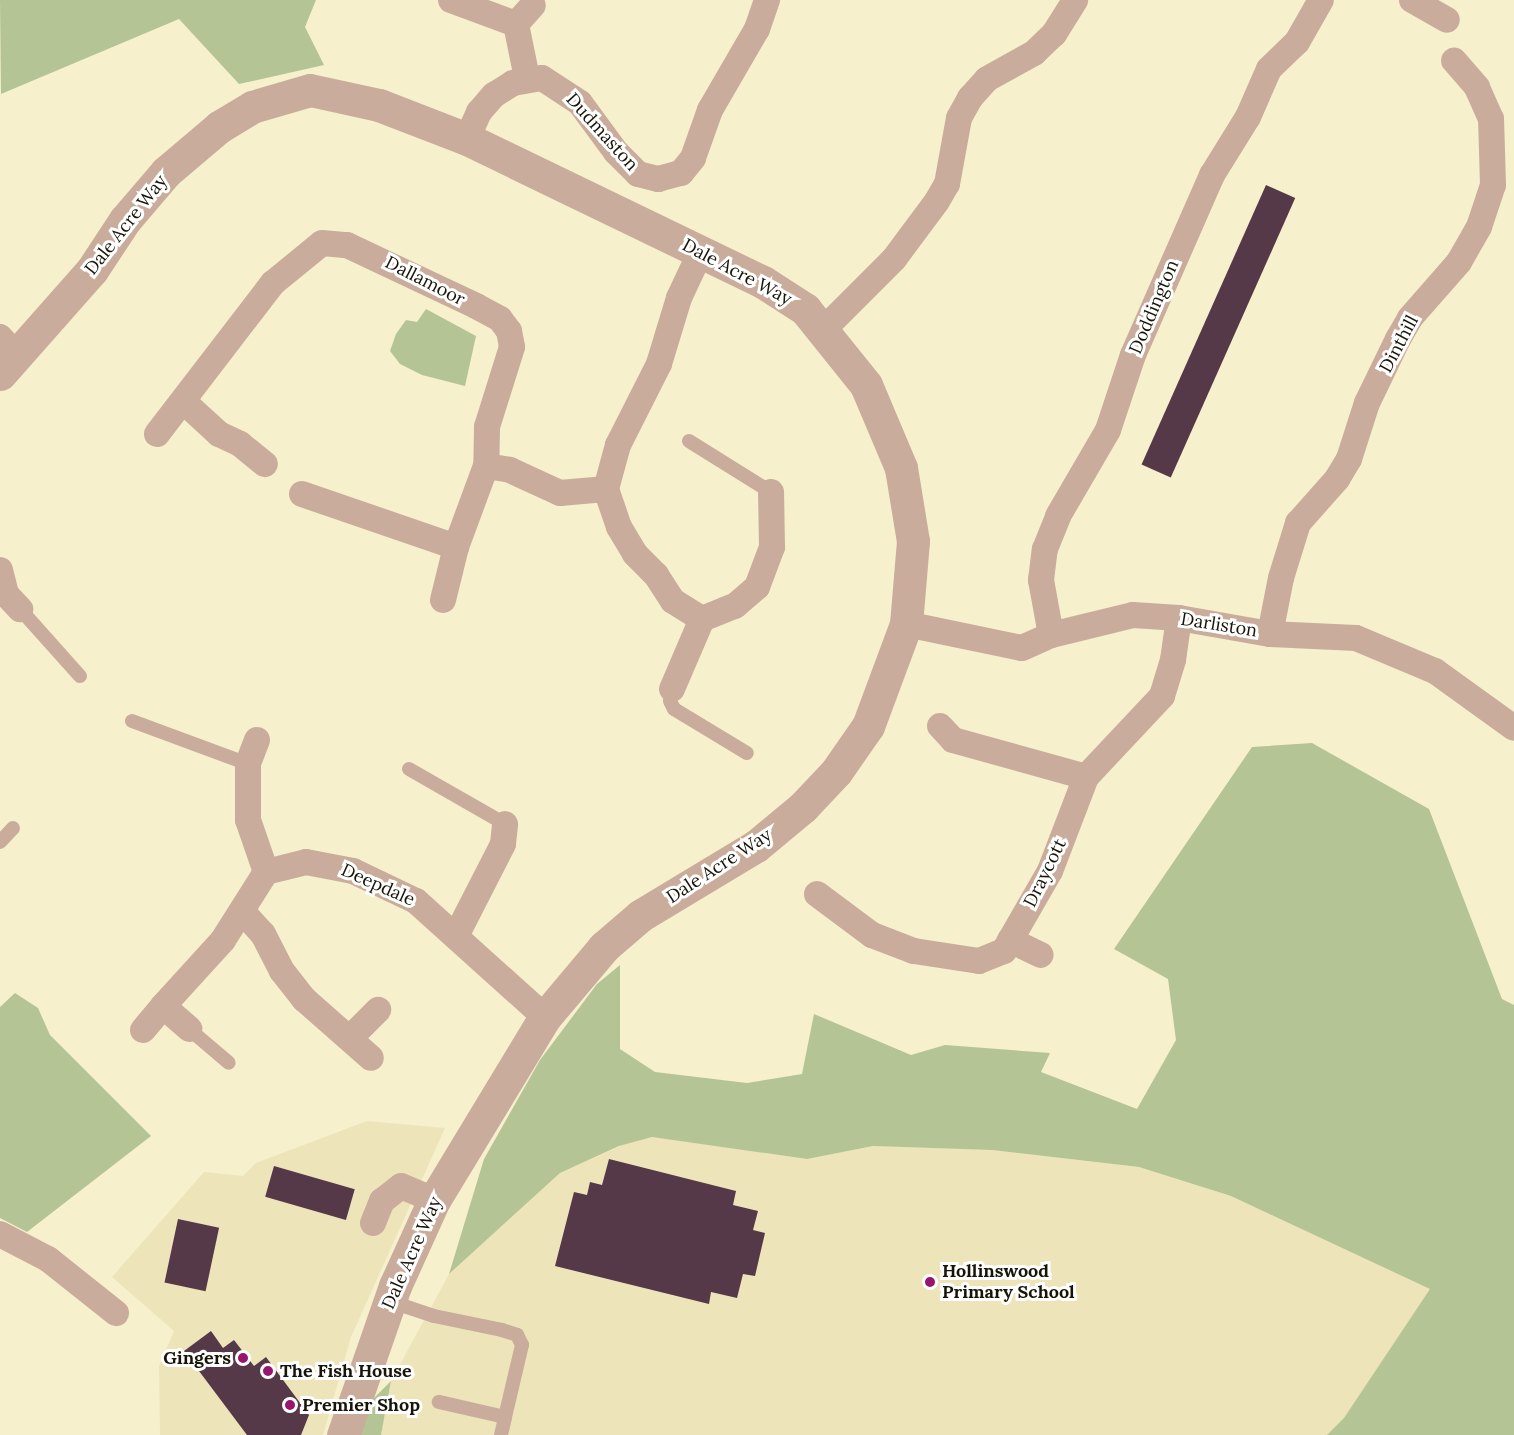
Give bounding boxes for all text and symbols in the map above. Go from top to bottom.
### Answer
street label: Dudmaston [562,89,642,175]
street label: Dale Acre Way [80,171,172,279]
street label: Dale Acre Way [679,234,795,310]
street label: Dallamoor [382,252,468,310]
street label: Doddington [1125,257,1183,357]
street label: Dinthill [1375,312,1423,376]
street label: Darliston [1179,608,1259,642]
street label: Dale Acre Way [662,824,776,908]
street label: Draycott [1019,835,1071,911]
street label: Deepdale [338,859,418,911]
street label: Dale Acre Way [378,1193,446,1313]
place label: Hollinswood Primary School [942,1261,1075,1304]
marker: Hollinswood Primary School [923,1275,937,1289]
place label: Gingers [163,1347,231,1369]
marker: Gingers [236,1351,250,1365]
place label: The Fish House [280,1360,412,1382]
marker: The Fish House [261,1364,275,1378]
place label: Premier Shop [302,1394,420,1416]
marker: Premier Shop [283,1398,297,1412]

